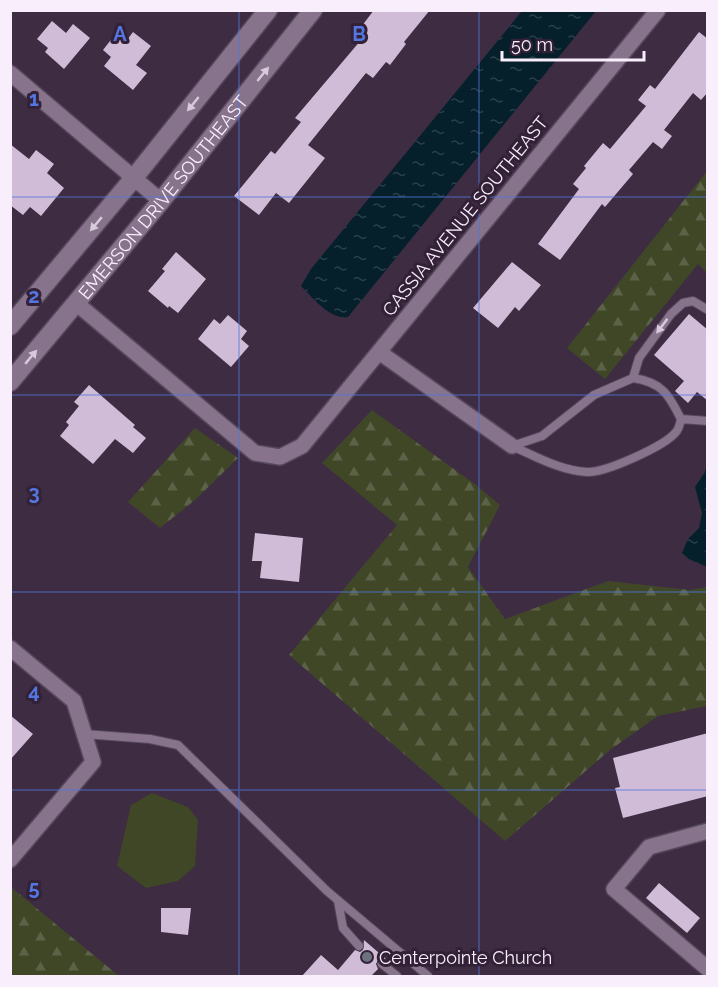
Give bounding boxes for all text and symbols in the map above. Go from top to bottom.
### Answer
text: A [113,22,127,46]
text: B [352,22,366,46]
scale bar [502,24,644,62]
text: 50 m [511,34,553,55]
one-way arrow [256,67,269,82]
text: 1 [29,87,39,111]
street label: EMERSON DRIVE SOUTHEAST [74,91,252,303]
one-way arrow [186,96,199,112]
street label: CASSIA AVENUE SOUTHEAST [378,112,552,320]
one-way arrow [89,216,102,232]
text: 2 [28,284,40,308]
one-way arrow [656,318,669,334]
one-way arrow [25,349,38,365]
text: 3 [28,481,40,505]
text: 4 [28,679,40,703]
text: 5 [28,876,40,900]
place label: Centerpointe Church [379,947,552,968]
marker: Centerpointe Church [360,950,374,964]

